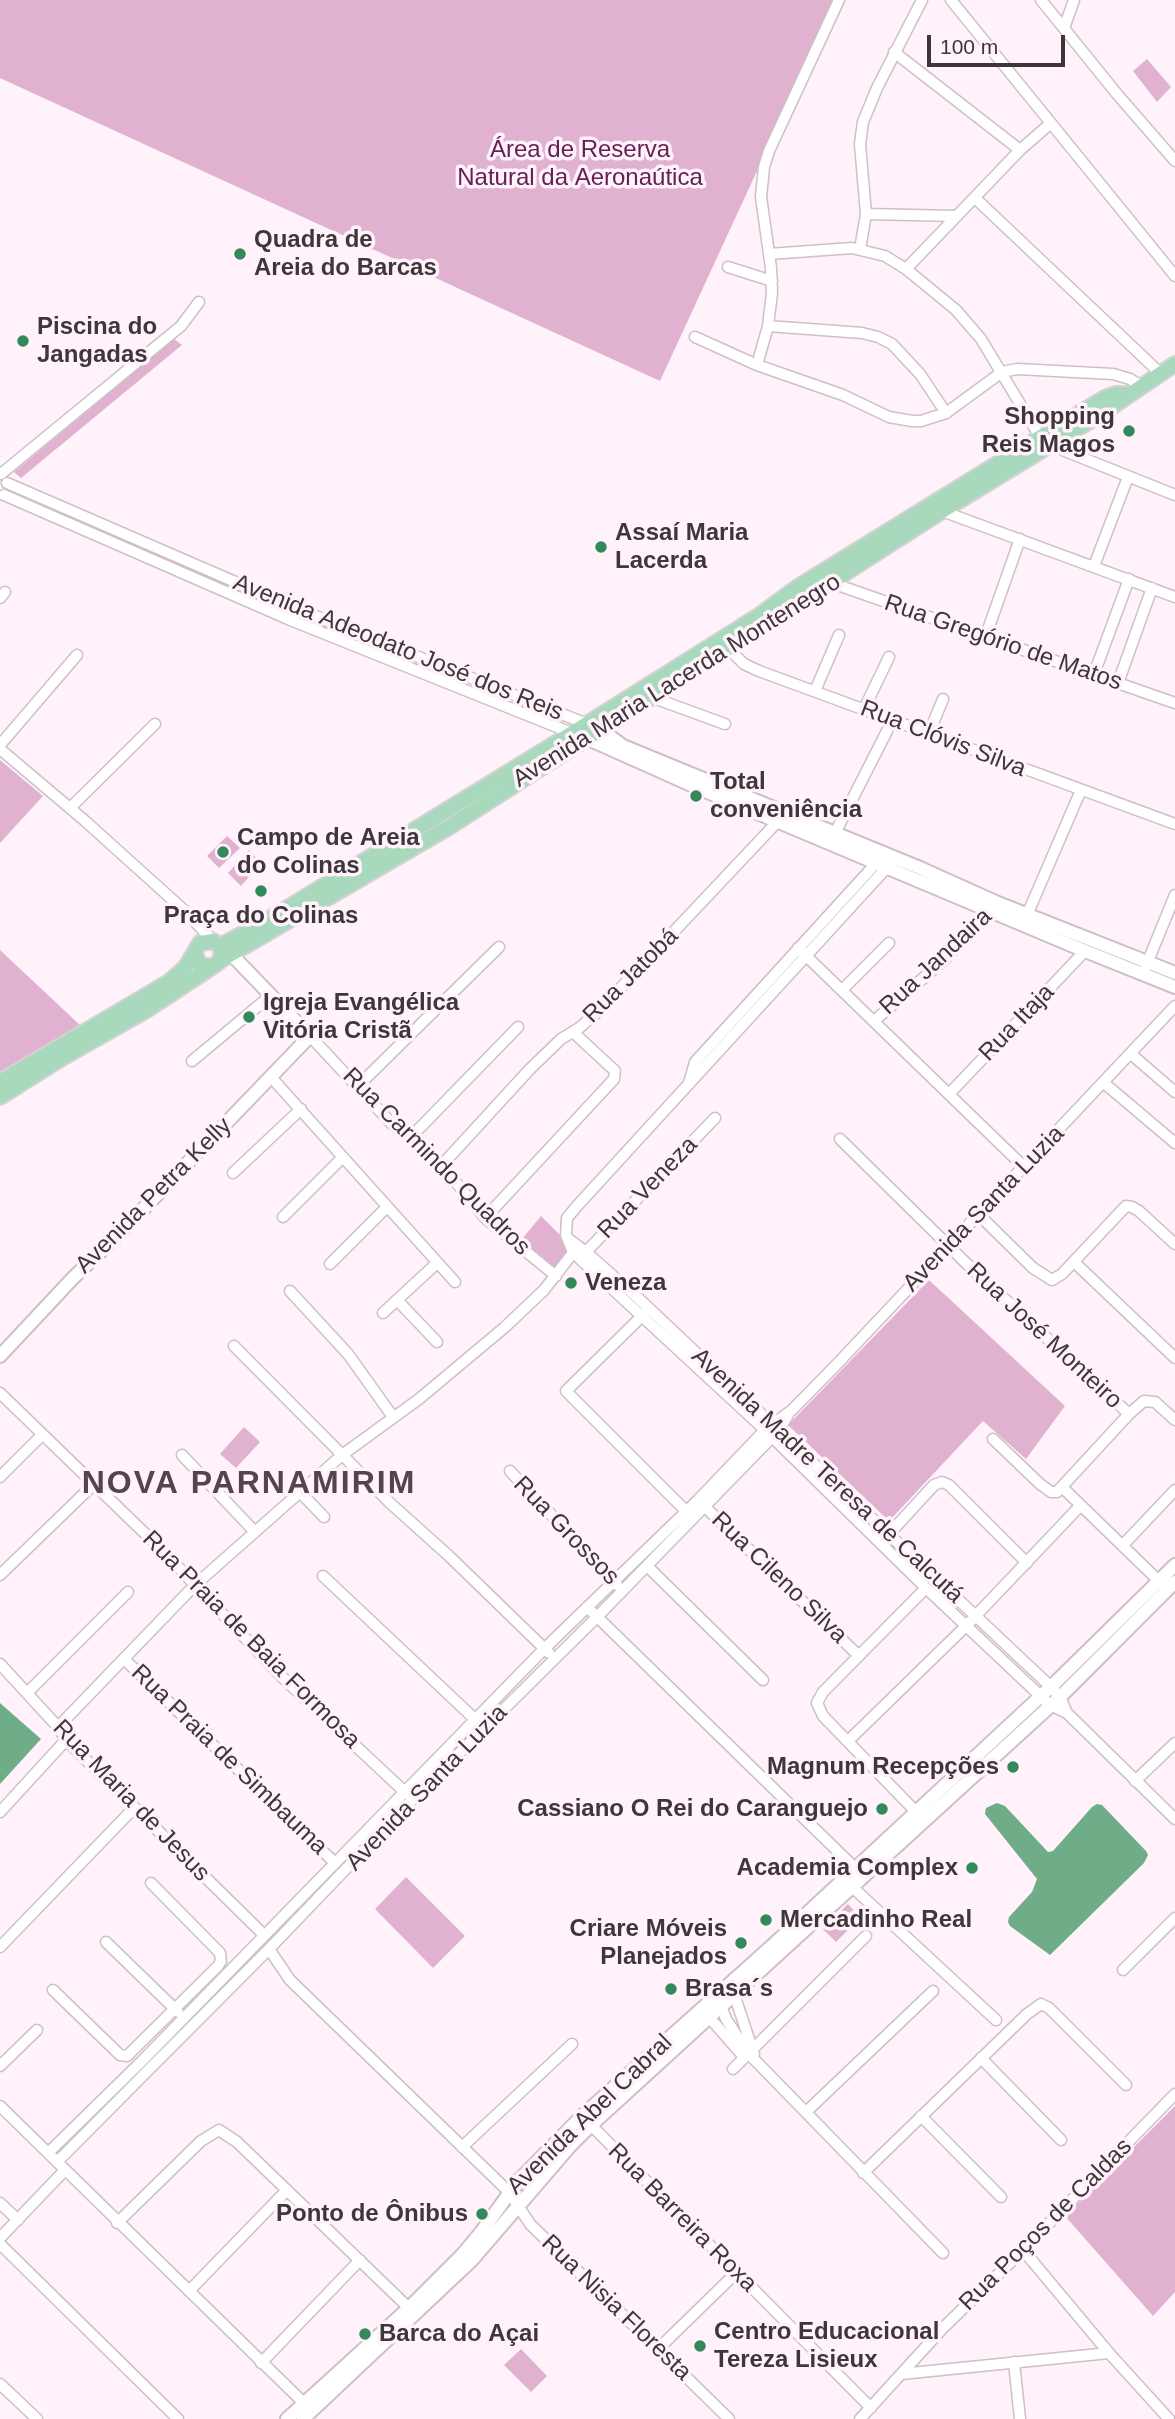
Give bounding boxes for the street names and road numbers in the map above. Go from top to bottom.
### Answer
street label: Avenida Maria Lacerda Montenegro [508,568,846,794]
street label: Avenida Adeodato José dos Reis [229,569,567,727]
street label: Rua Gregório de Matos [880,589,1126,697]
street label: Rua Clóvis Silva [856,694,1030,784]
street label: Rua Jandaira [874,903,998,1021]
street label: Rua Jatobá [577,922,685,1030]
street label: Rua Itaja [973,978,1061,1068]
street label: Rua Carmindo Quadros [336,1062,536,1262]
street label: Avenida Petra Kelly [70,1112,238,1280]
street label: Avenida Santa Luzia [897,1120,1071,1298]
street label: Rua Veneza [592,1131,704,1245]
street label: Rua José Monteiro [961,1257,1127,1415]
street label: Avenida Madre Teresa de Calcutá [685,1342,969,1610]
street label: Rua Grossos [507,1471,625,1591]
street label: Rua Cileno Silva [705,1506,853,1650]
street label: Rua Praia de Baia Formosa [136,1525,366,1755]
street label: Rua Praia de Simbauma [125,1659,333,1861]
street label: Avenida Santa Luzia [340,1699,514,1877]
street label: Rua Maria de Jesus [47,1714,215,1888]
street label: Avenida Abel Cabral [501,2029,679,2201]
street label: Rua Poços de Caldas [954,2133,1138,2317]
street label: Rua Barreira Roxa [602,2138,762,2298]
street label: Rua Nisia Floresta [535,2229,697,2387]

